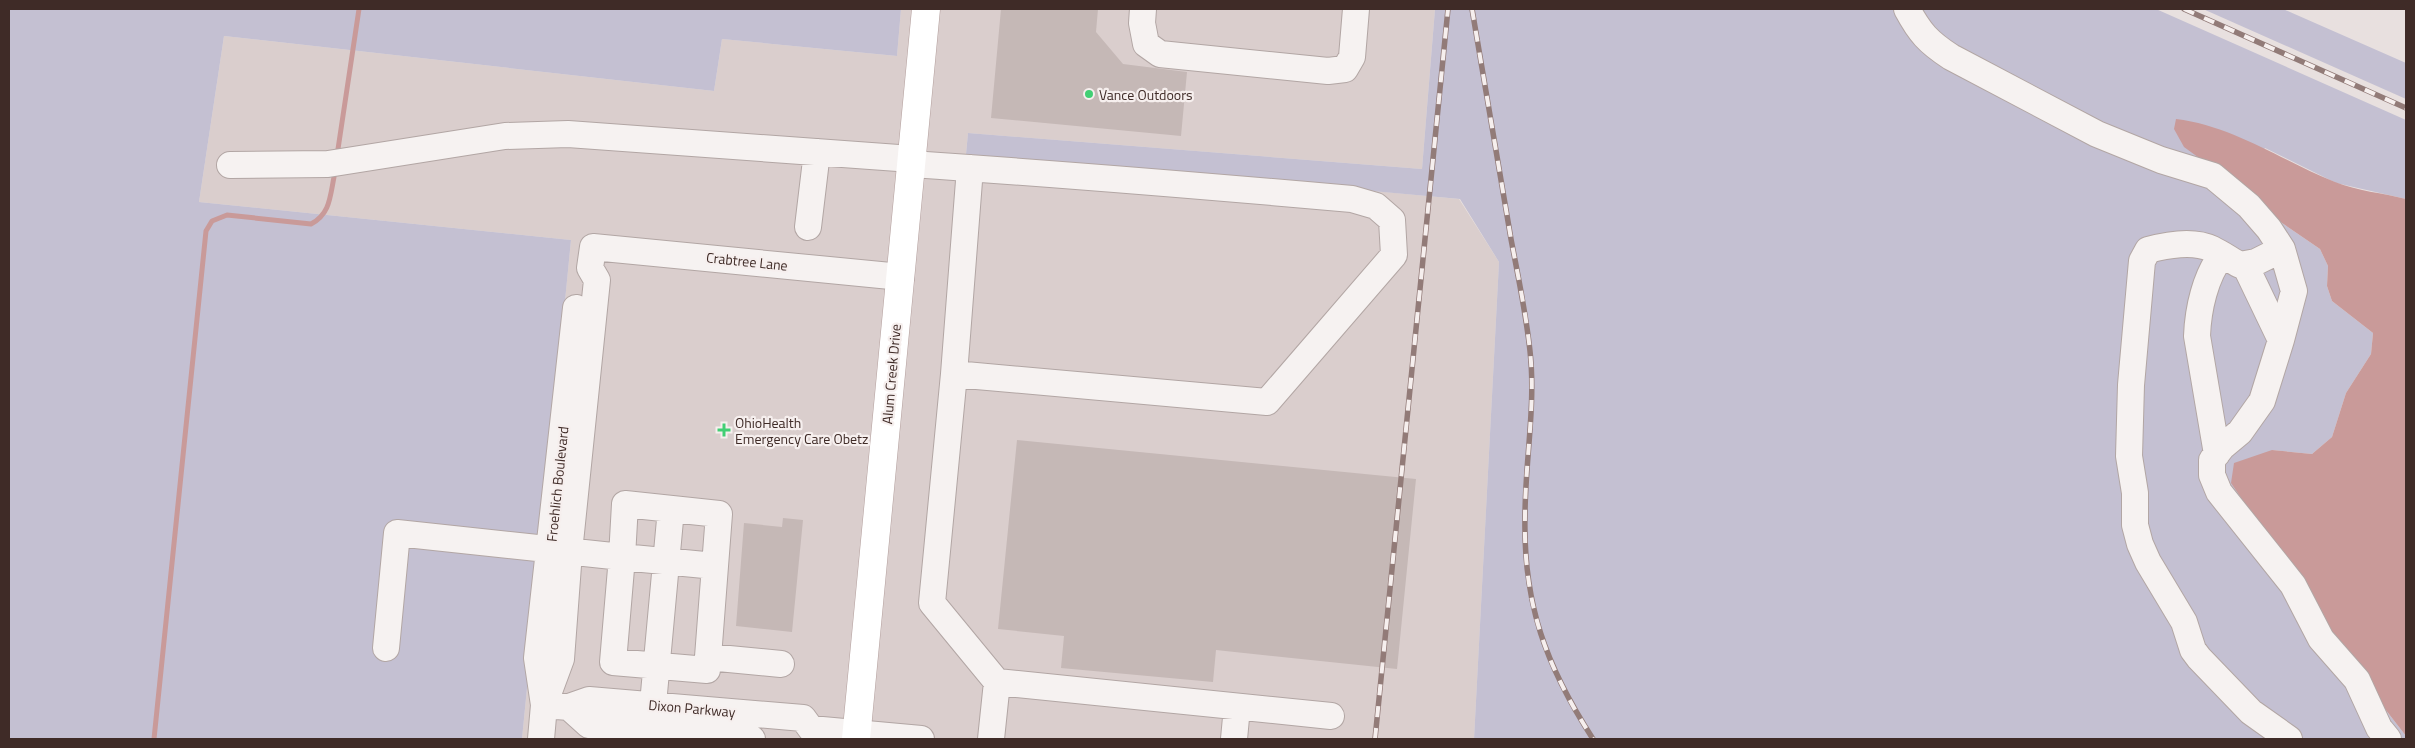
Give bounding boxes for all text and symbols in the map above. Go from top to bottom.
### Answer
place label: Vance Outdoors [1099,84,1193,105]
marker: Vance Outdoors [1083,88,1095,100]
street label: Crabtree Lane [705,246,789,276]
street label: Alum Creek Drive [876,323,906,425]
place label: OhioHealth Emergency Care Obetz [735,412,868,449]
marker: OhioHealth Emergency Care Obetz [717,423,731,437]
street label: Froehlich Boulevard [540,425,574,543]
street label: Dixon Parkway [648,694,737,722]

